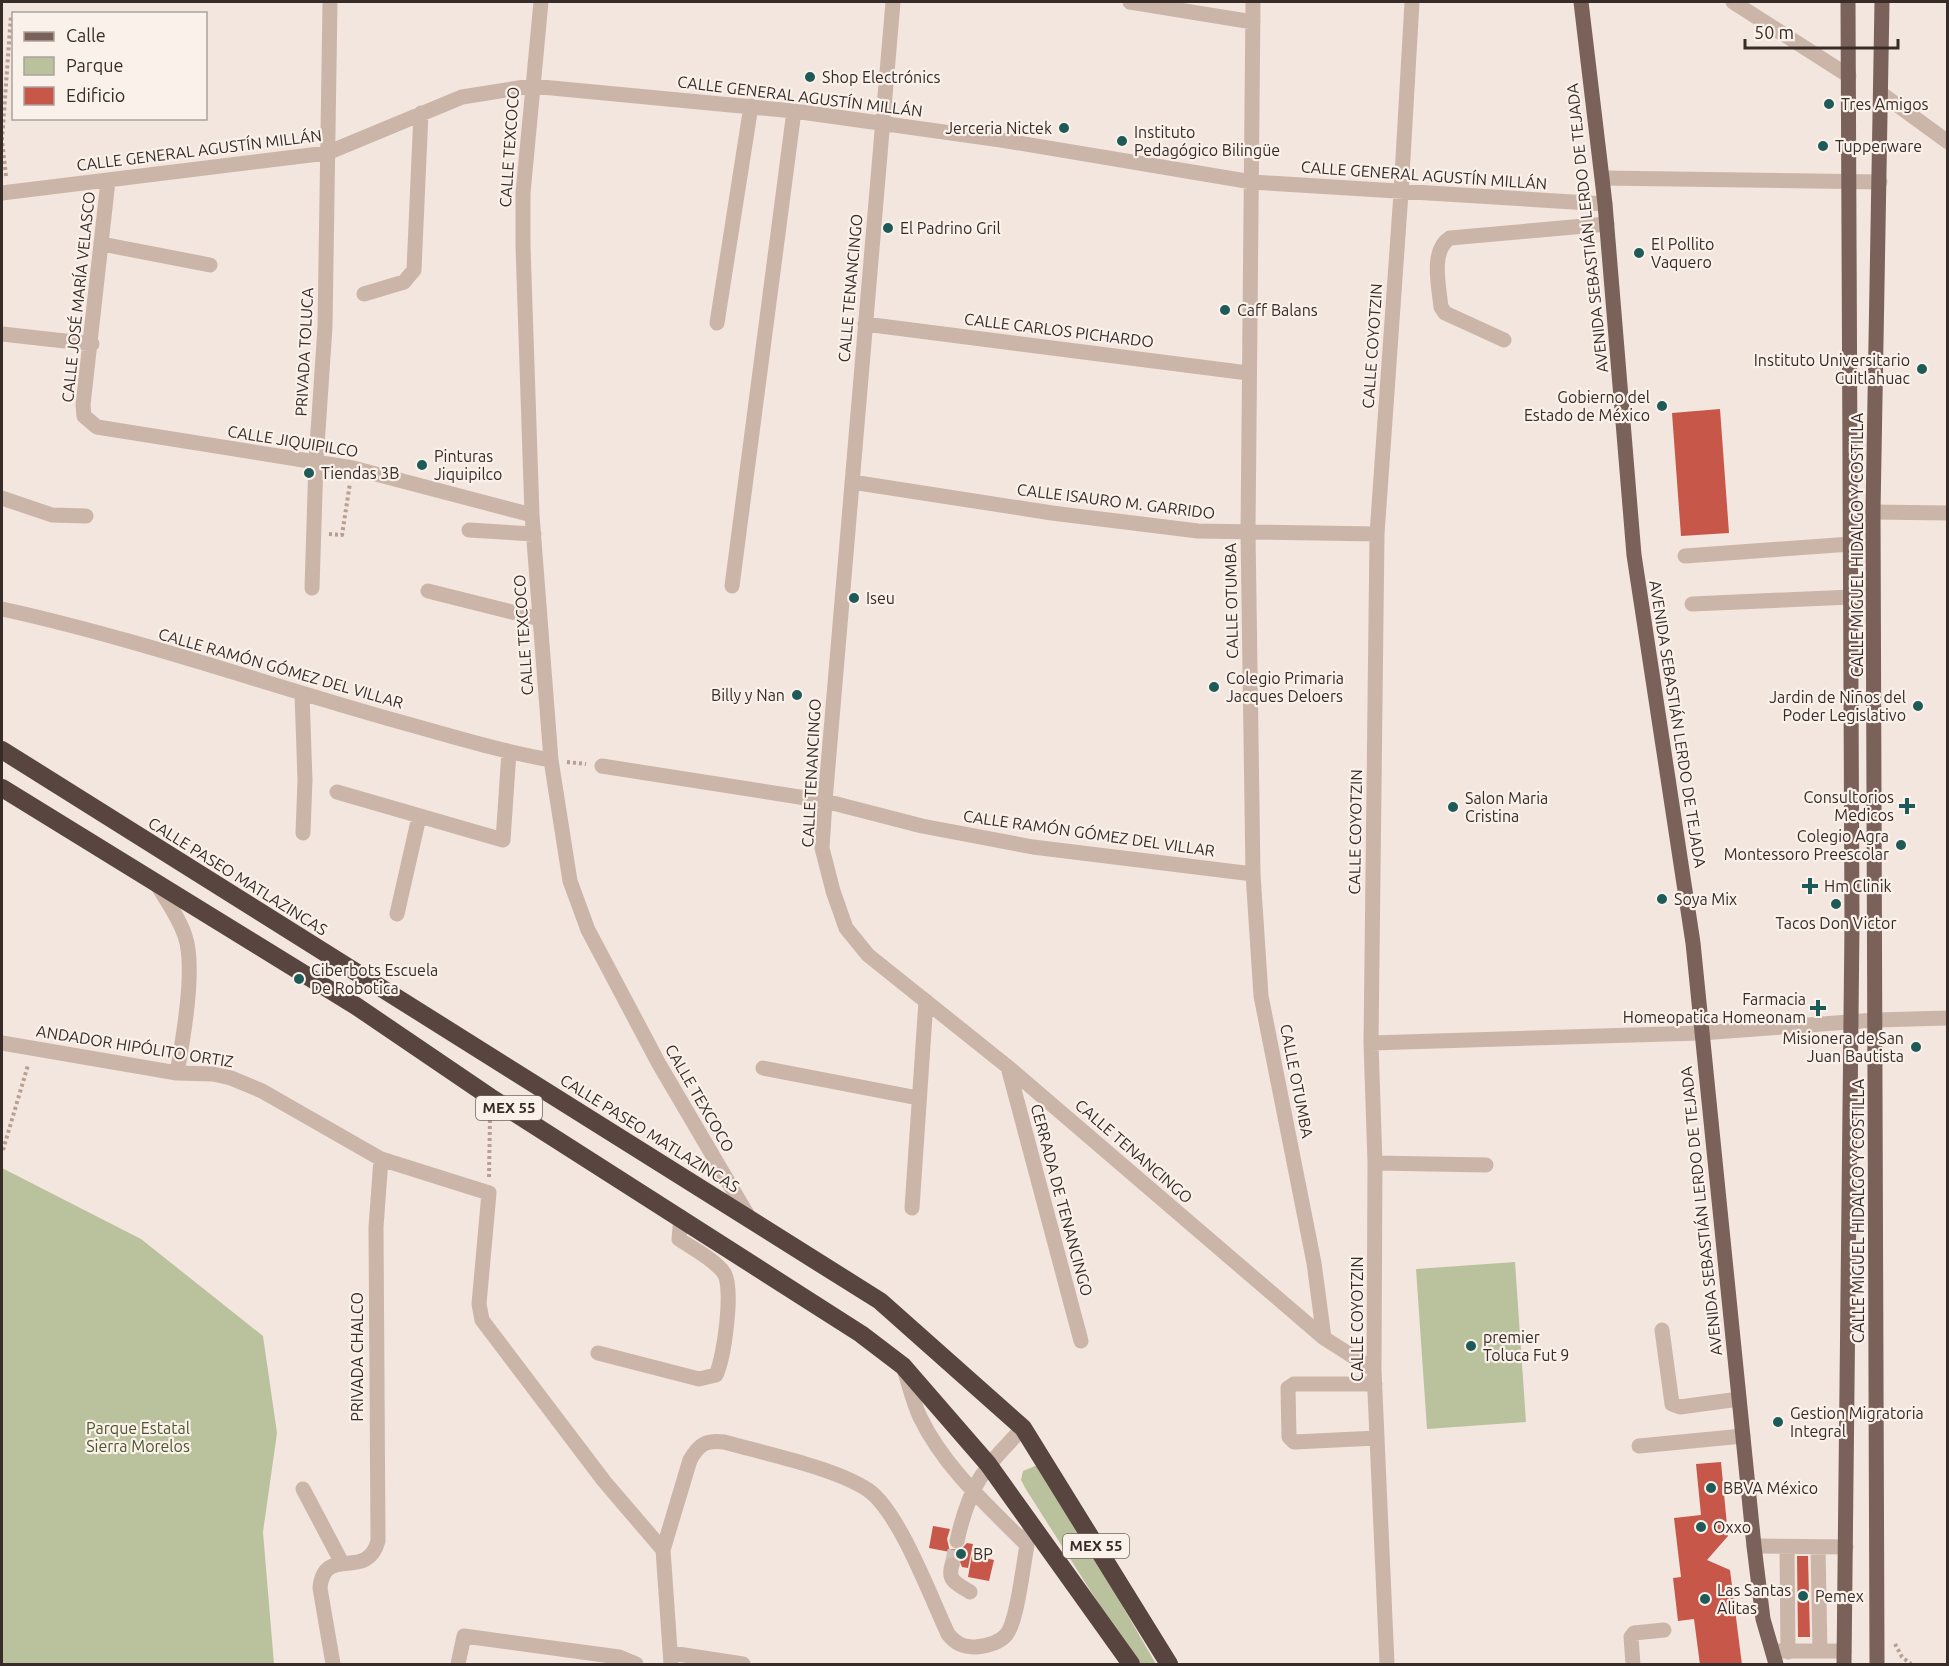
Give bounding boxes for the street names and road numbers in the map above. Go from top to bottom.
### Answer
street label: CALLE GENERAL AGUSTÍN MILLÁN [676,70,924,120]
street label: AVENIDA SEBASTIÁN LERDO DE TEJADA [1561,82,1611,374]
street label: CALLE TEXCOCO [496,86,522,208]
street label: CALLE GENERAL AGUSTÍN MILLÁN [75,124,323,174]
street label: CALLE GENERAL AGUSTÍN MILLÁN [1300,155,1548,193]
street label: CALLE JOSÉ MARÍA VELASCO [56,190,98,403]
street label: CALLE TENANCINGO [835,213,865,363]
street label: CALLE COYOTZIN [1359,283,1385,409]
street label: PRIVADA TOLUCA [292,286,316,417]
street label: CALLE CARLOS PICHARDO [963,309,1155,351]
street label: CALLE MIGUEL HIDALGO Y COSTILLA [1848,412,1866,677]
street label: CALLE JIQUIPILCO [226,422,360,460]
street label: CALLE ISAURO M. GARRIDO [1016,480,1216,522]
street label: CALLE OTUMBA [1221,542,1241,659]
street label: CALLE TEXCOCO [510,574,536,696]
street label: AVENIDA SEBASTIÁN LERDO DE TEJADA [1646,579,1712,870]
street label: CALLE RAMÓN GÓMEZ DEL VILLAR [157,623,406,712]
street label: CALLE TENANCINGO [798,698,824,848]
street label: CALLE COYOTZIN [1345,769,1365,895]
street label: CALLE RAMÓN GÓMEZ DEL VILLAR [962,805,1216,860]
street label: CALLE PASEO MATLAZINCAS [145,813,331,939]
street label: ANDADOR HIPÓLITO ORTIZ [35,1021,235,1070]
street label: CALLE OTUMBA [1277,1022,1317,1140]
street label: CALLE TEXCOCO [662,1041,738,1155]
street label: AVENIDA SEBASTIÁN LERDO DE TEJADA [1675,1065,1725,1357]
street label: CALLE PASEO MATLAZINCAS [557,1070,743,1196]
street label: CALLE MIGUEL HIDALGO Y COSTILLA [1849,1078,1867,1343]
street label: CALLE TENANCINGO [1072,1095,1196,1207]
road number: MEX 55 [476,1096,542,1120]
street label: CERRADA DE TENANCINGO [1028,1102,1096,1298]
street label: CALLE COYOTZIN [1348,1256,1366,1382]
street label: PRIVADA CHALCO [348,1292,366,1422]
road number: MEX 55 [1063,1534,1129,1558]

